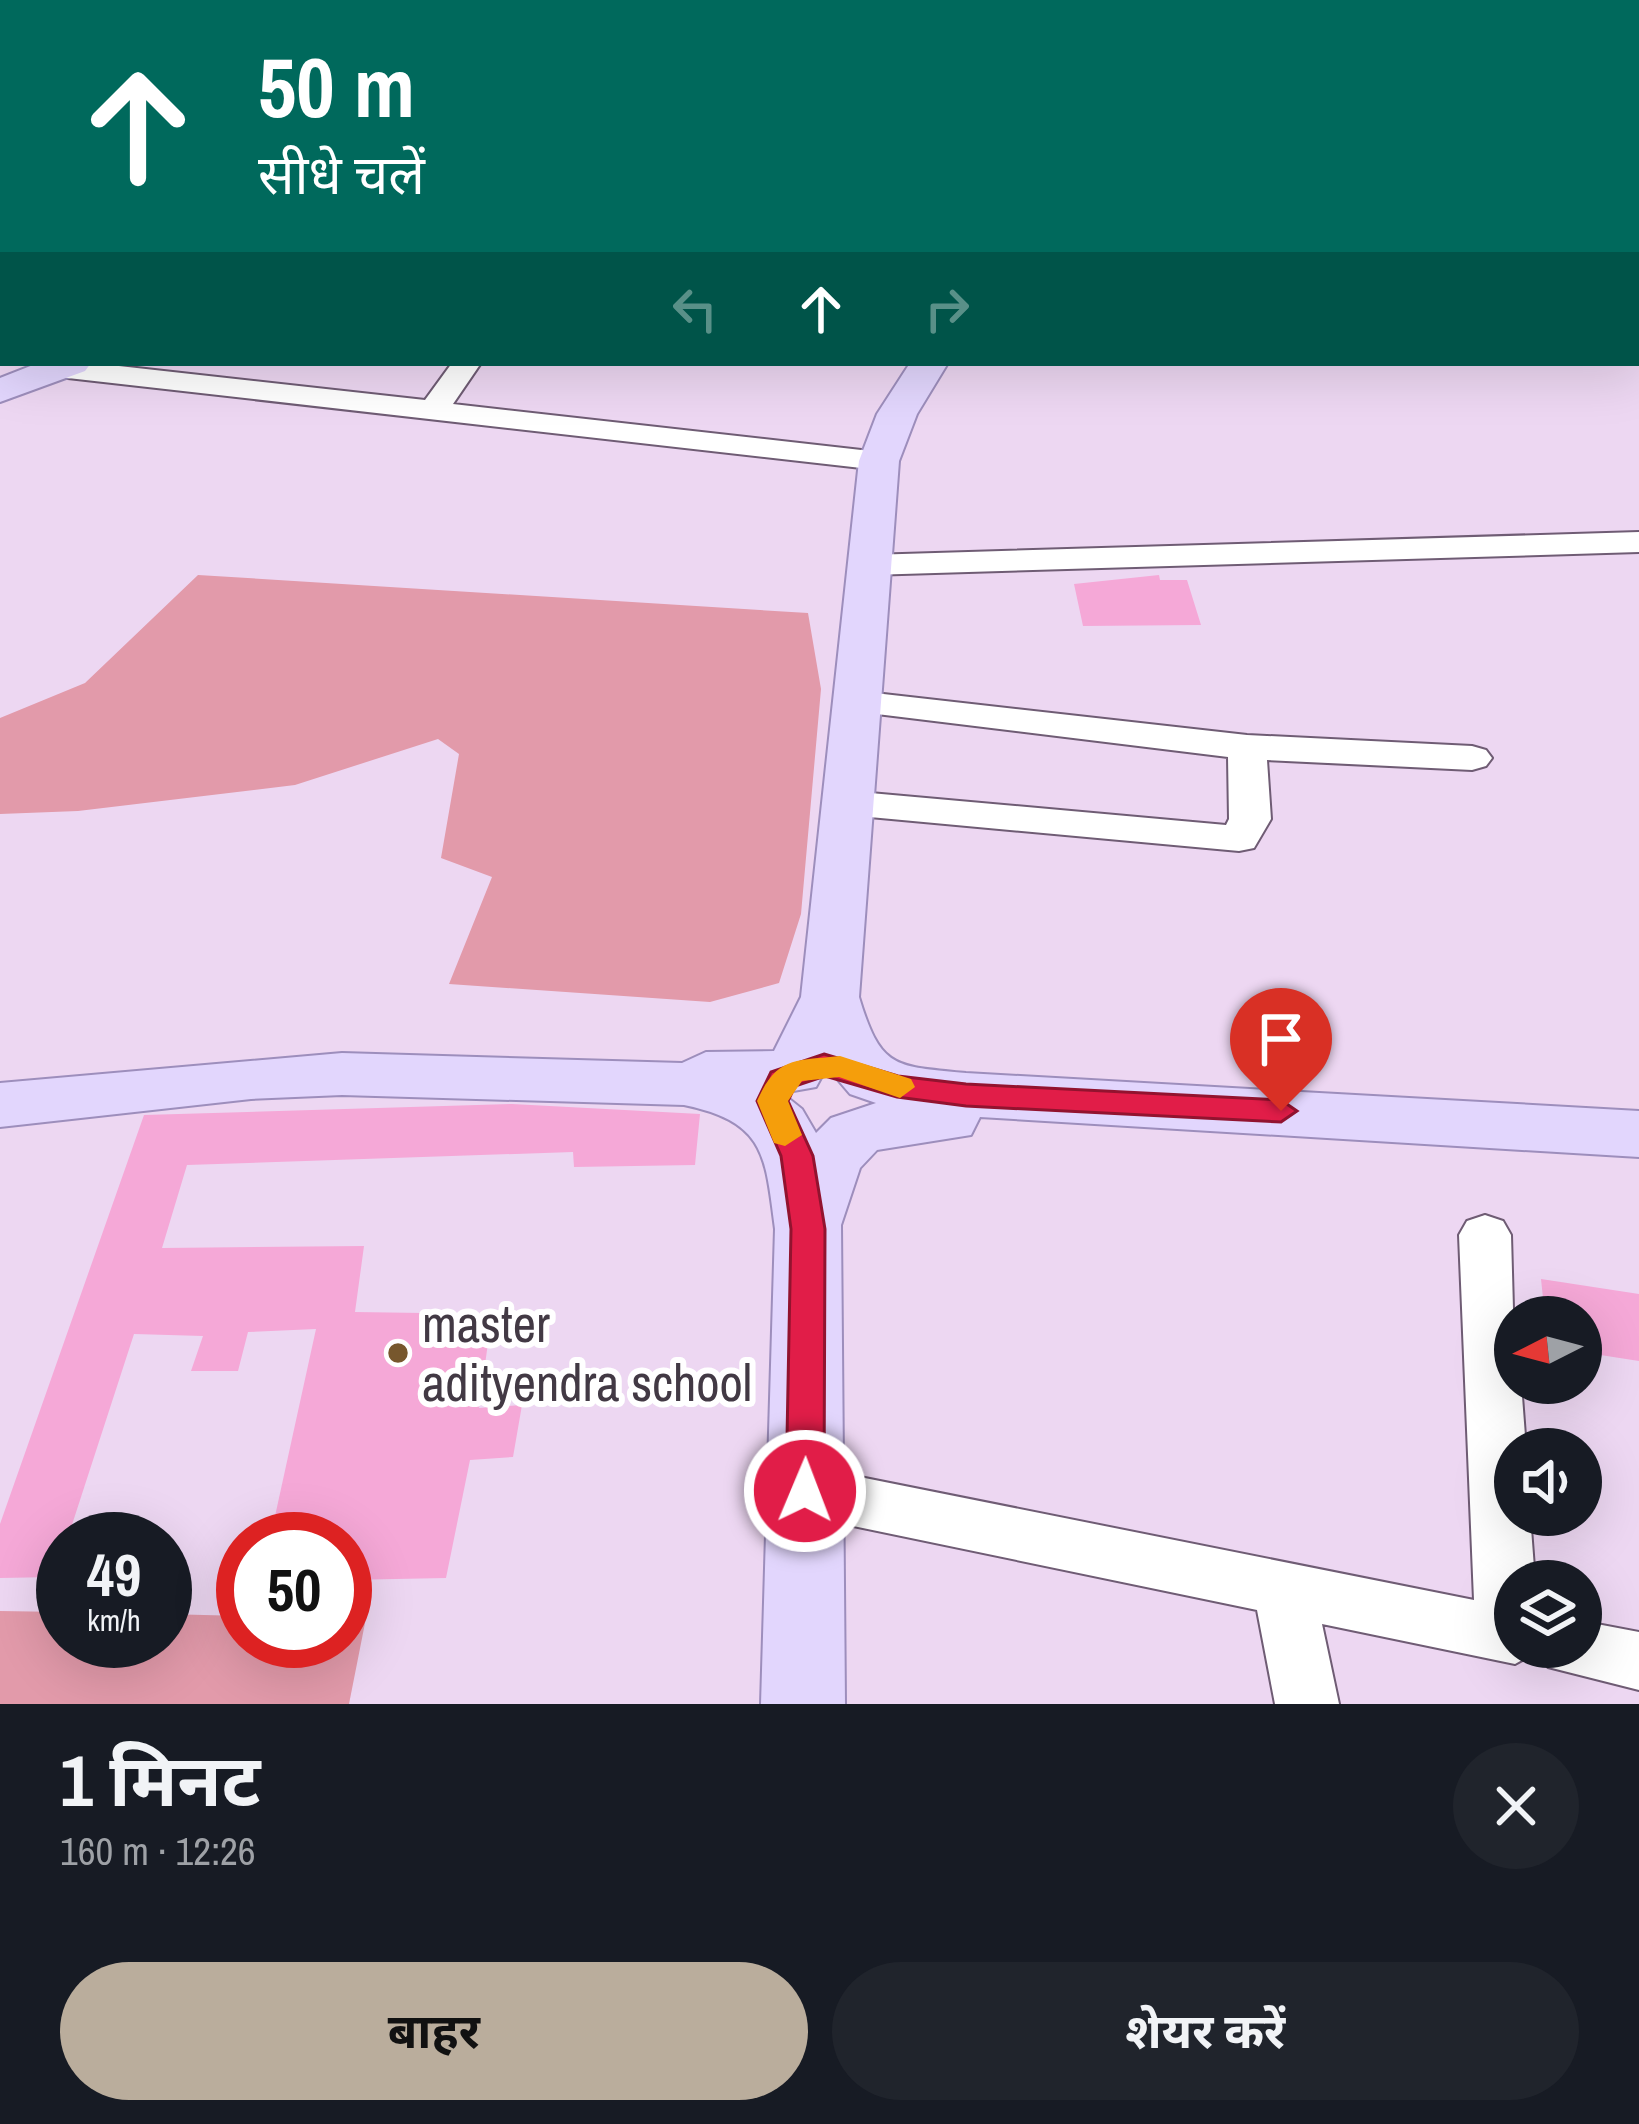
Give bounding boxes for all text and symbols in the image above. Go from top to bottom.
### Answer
text: 50 m [258,30,415,143]
icon: ahead [60,48,216,204]
text: सीधे चलें [258,138,425,211]
icon: left [662,276,728,342]
icon: ahead [788,276,854,342]
icon: right [914,276,980,342]
pin [1230,988,1332,1111]
icon: arrive [1248,1006,1314,1072]
place label: master adityendra school [422,1289,752,1417]
north arrow [1494,1296,1602,1404]
map controls [1494,1296,1602,1668]
marker: master adityendra school [385,1340,411,1366]
position arrow [742,1428,868,1554]
button: sound [1494,1428,1602,1536]
speed limit sign: 50 [216,1512,372,1668]
text: 49 [87,1534,141,1615]
button: layers [1494,1560,1602,1668]
text: km/h [87,1600,141,1640]
text: 1 मिनट [60,1731,260,1828]
button: close [1453,1743,1579,1869]
text: 160 m · 12:26 [60,1825,256,1877]
button: बाहर [60,1962,808,2100]
button: शेयर करें [832,1962,1579,2100]

